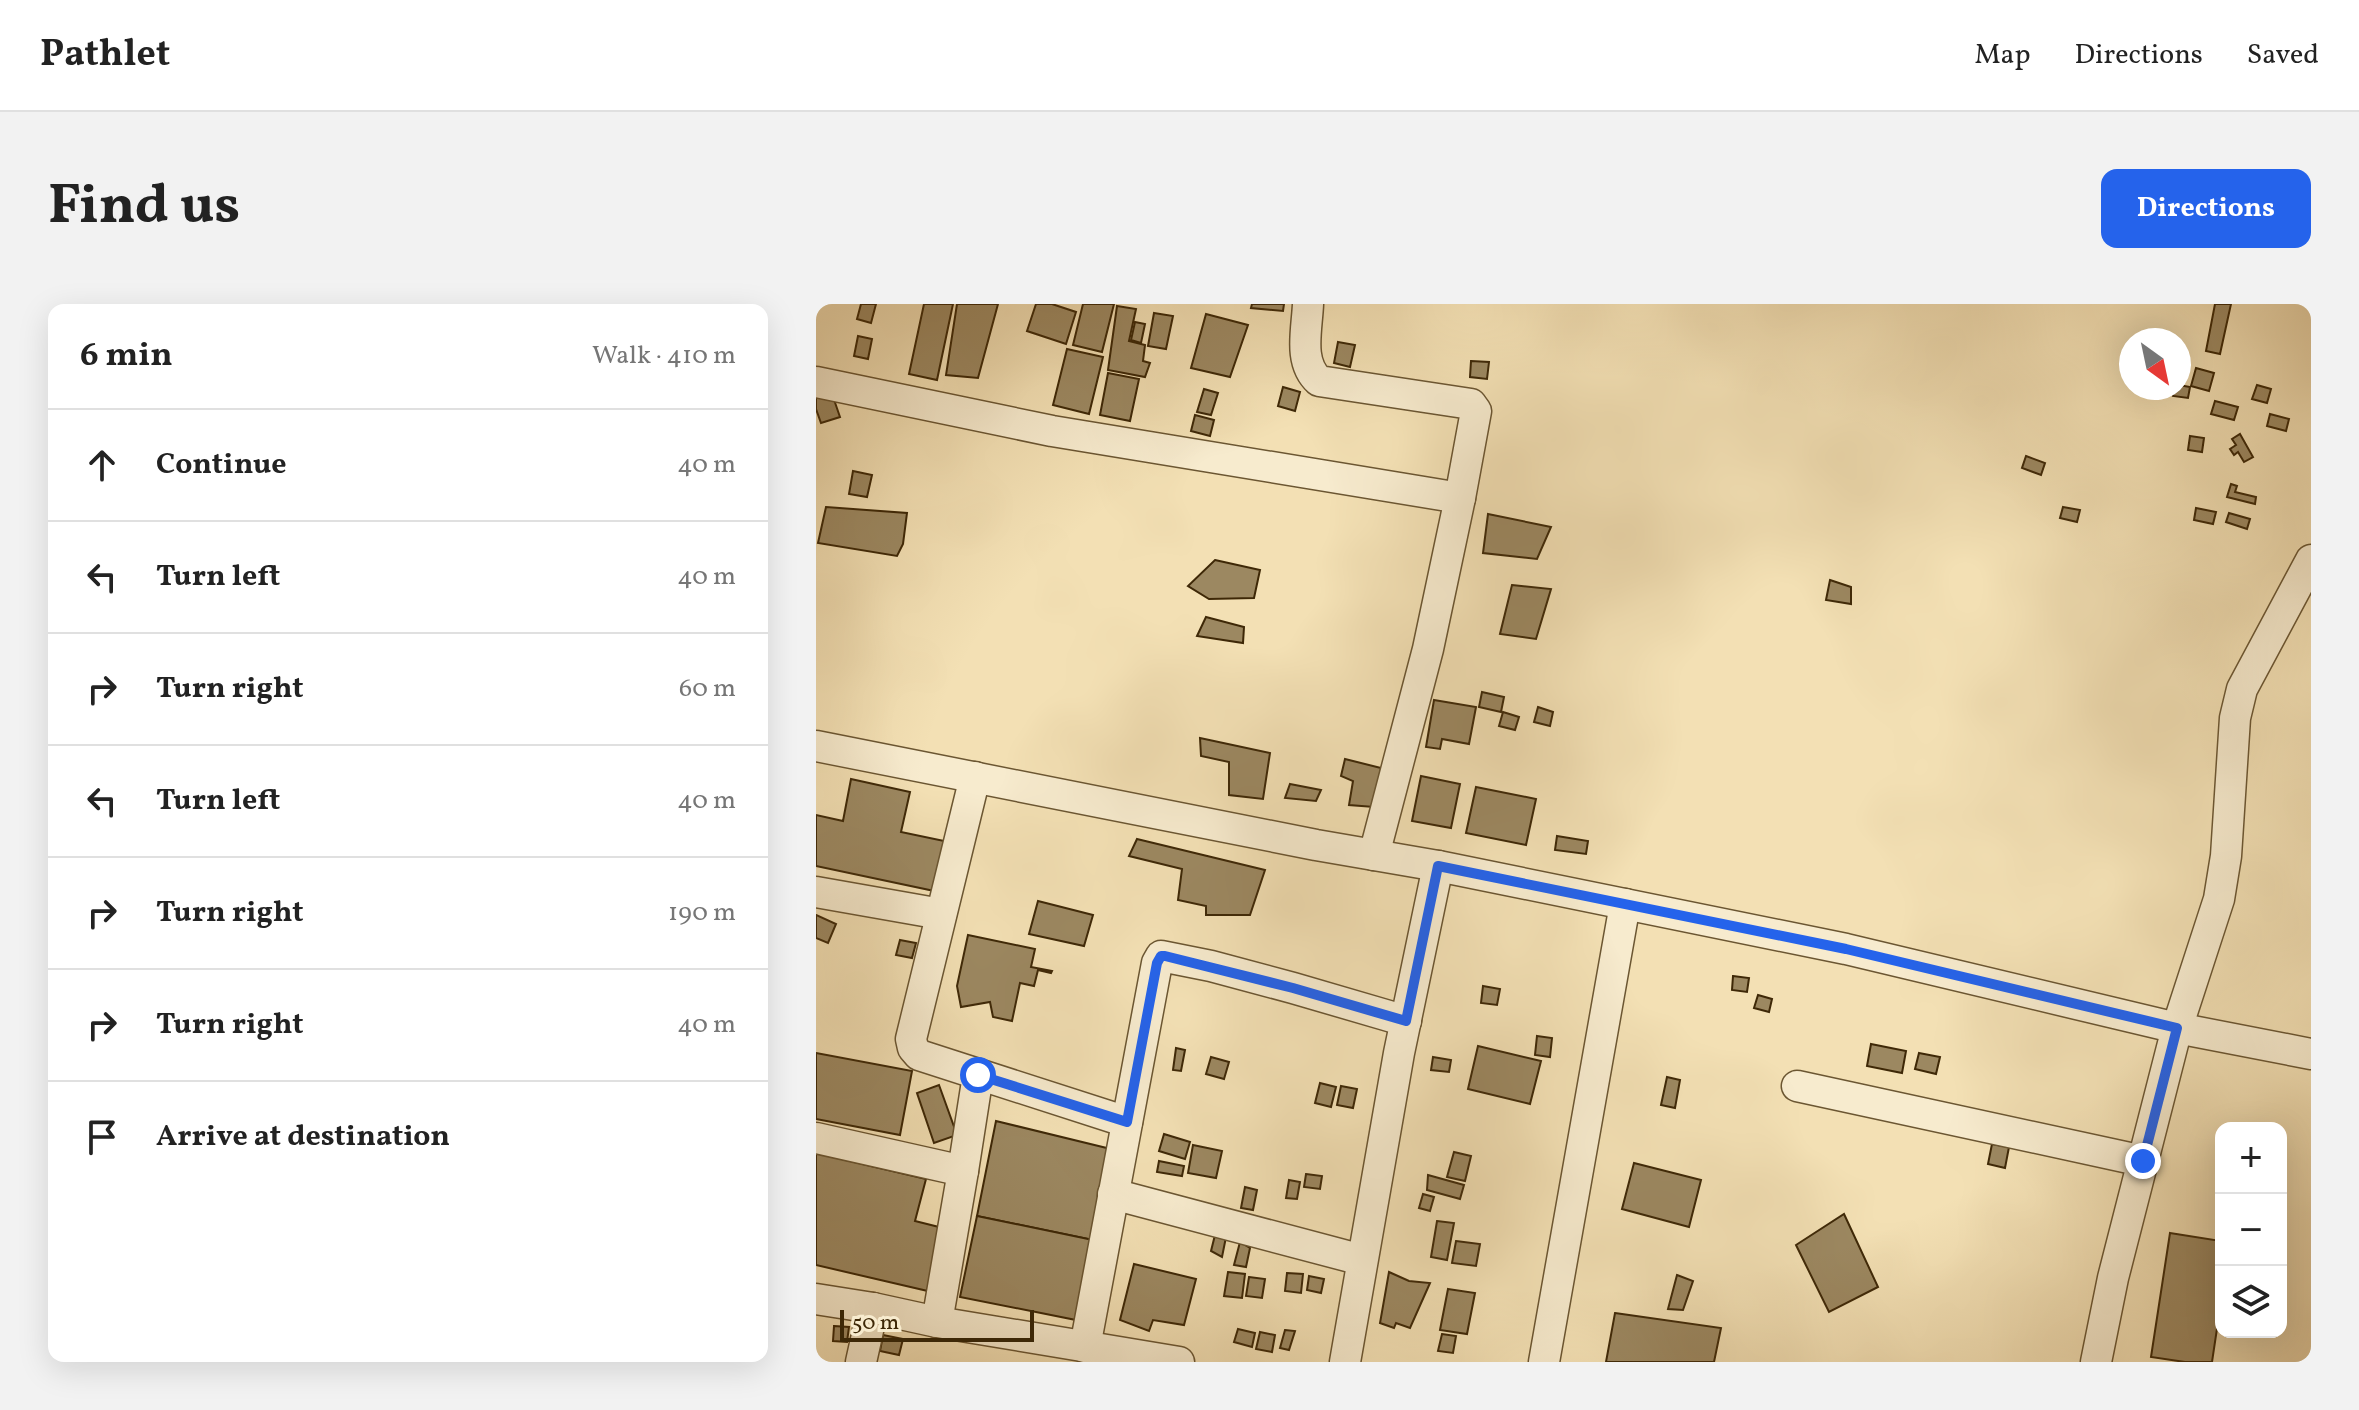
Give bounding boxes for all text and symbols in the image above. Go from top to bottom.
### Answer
text: Pathlet [40,29,170,82]
text: Map [1975,36,2031,75]
text: Directions [2075,36,2203,75]
text: Saved [2247,36,2319,75]
text: Find us [48,169,240,247]
button: Directions [2101,169,2311,248]
north arrow [2119,328,2191,400]
text: 6 min [80,333,173,380]
text: Walk · 410 m [592,338,736,374]
icon: ahead [80,443,124,487]
text: Continue [156,444,287,486]
text: 40 m [677,447,736,483]
icon: left [80,555,124,599]
text: Turn left [156,556,280,598]
text: 40 m [677,559,736,595]
icon: right [80,667,124,711]
text: Turn right [156,668,304,710]
text: 60 m [679,671,736,707]
icon: left [80,779,124,823]
text: Turn left [156,780,280,822]
text: 40 m [677,783,736,819]
icon: right [80,891,124,935]
text: Turn right [156,892,304,934]
text: 190 m [668,895,736,931]
icon: right [80,1003,124,1047]
text: Turn right [156,1004,304,1046]
text: 40 m [677,1007,736,1043]
route start [960,1057,996,1093]
icon: arrive [80,1115,124,1159]
text: Arrive at destination [156,1116,450,1158]
map controls [2215,1122,2287,1338]
button: + [2215,1122,2287,1194]
route end [2125,1143,2161,1179]
button: − [2215,1194,2287,1266]
button: layers [2215,1266,2287,1338]
scale bar [840,1306,1034,1342]
text: 50 m [852,1308,899,1339]

